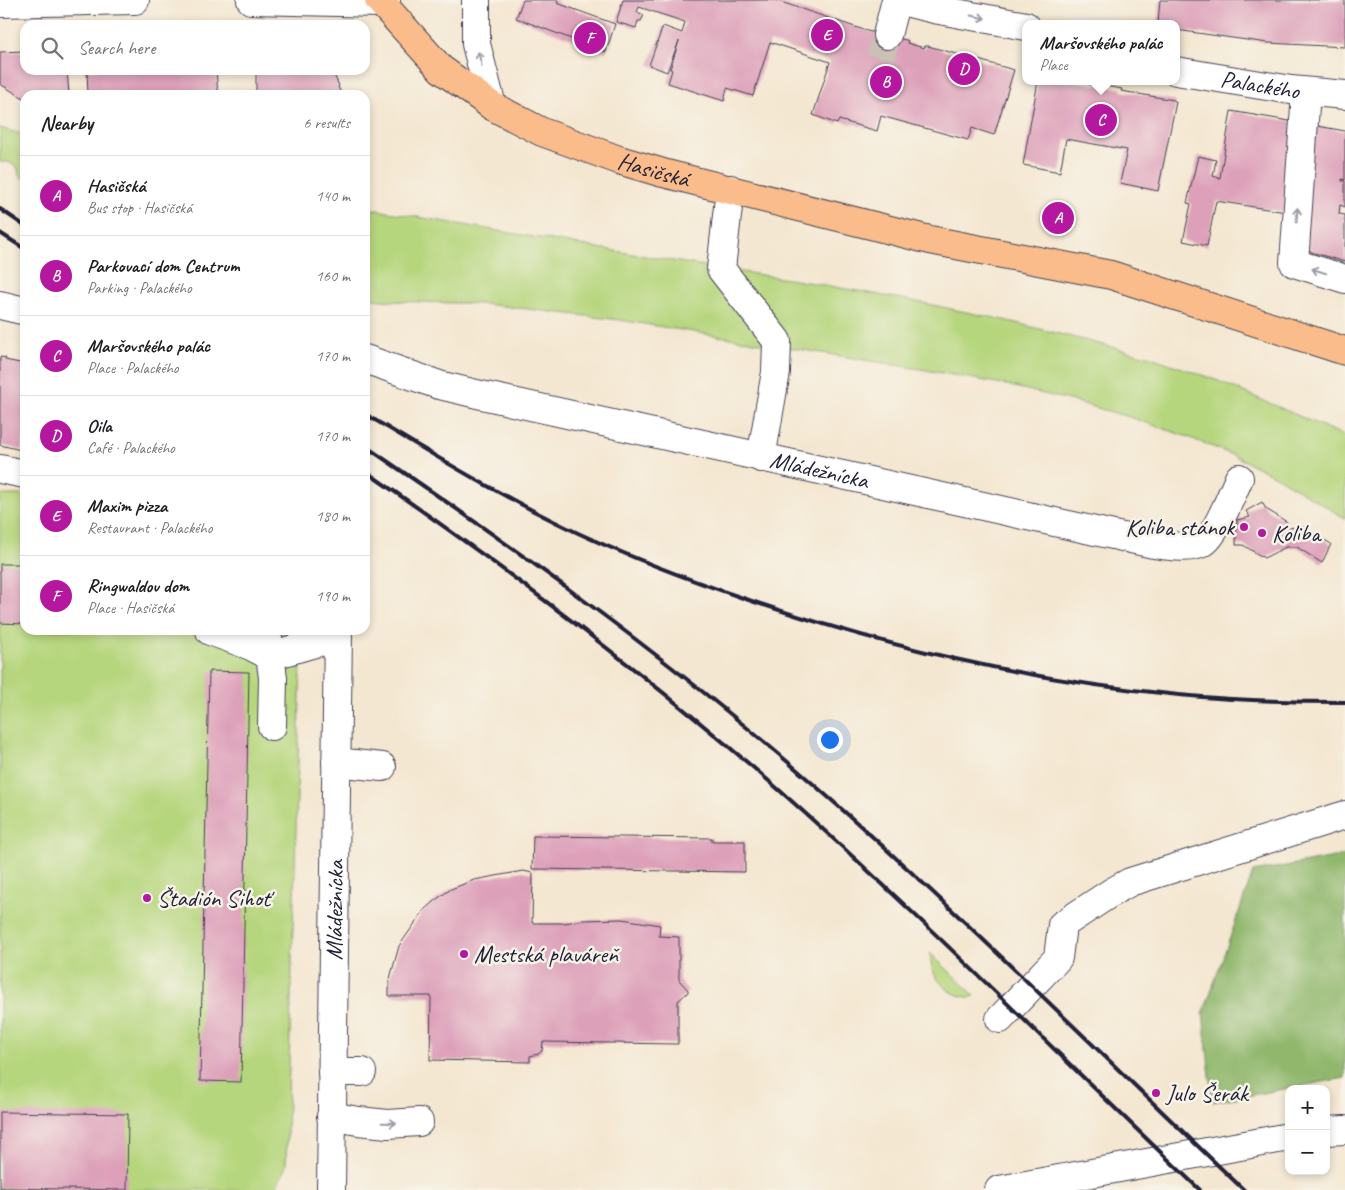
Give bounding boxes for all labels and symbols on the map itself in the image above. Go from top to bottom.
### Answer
one-way arrow [969,13,985,22]
pin: E [811,16,843,54]
pin: F [574,19,606,57]
pin: D [948,50,980,88]
one-way arrow [474,51,484,67]
pin: B [870,63,902,101]
street label: Palackého [1218,64,1302,106]
pin: C [1085,101,1117,139]
street label: Hasičská [614,146,695,195]
pin: A [1042,199,1074,237]
one-way arrow [1293,207,1302,223]
one-way arrow [1312,266,1328,276]
street label: Mládežnícka [767,444,873,496]
place label: Koliba stánok [1125,512,1236,542]
place label: Koliba [1272,518,1322,548]
marker: Koliba stánok [1238,521,1250,533]
marker: Koliba [1256,527,1268,539]
your location [817,727,843,753]
street label: Mládežnícka [319,858,350,960]
place label: Štadión Sihoť [157,883,275,913]
marker: Štadión Sihoť [141,892,153,904]
place label: Mestská plaváreň [474,939,620,969]
marker: Mestská plaváreň [458,948,470,960]
place label: Julo Šerák [1165,1078,1250,1108]
marker: Julo Šerák [1150,1087,1162,1099]
one-way arrow [380,1118,396,1128]

